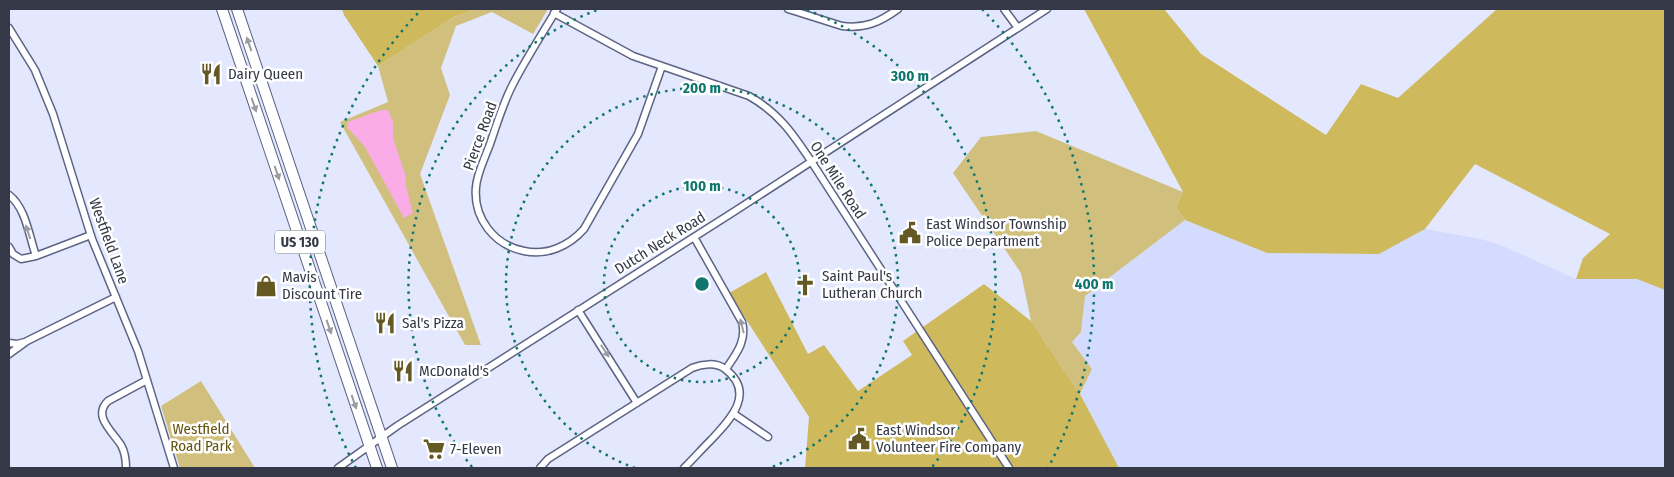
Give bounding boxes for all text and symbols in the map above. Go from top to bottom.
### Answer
one-way arrow [245,36,252,51]
restaurant icon: Dairy Queen [198,61,224,87]
place label: Dairy Queen [228,65,303,83]
text: 300 m [890,67,929,85]
text: 200 m [682,79,721,97]
one-way arrow [251,97,258,112]
street label: Pierce Road [459,99,501,173]
street label: One Mile Road [806,138,870,222]
one-way arrow [273,166,281,181]
text: 100 m [683,177,721,195]
street label: Westfield Lane [85,196,133,286]
street label: Dutch Neck Road [611,208,709,278]
place label: East Windsor Township Police Department [926,215,1067,250]
public building icon: East Windsor Township Police Department [897,220,923,246]
one-way arrow [24,225,32,240]
road number: US 130 [275,230,325,253]
place label: Saint Paul's Lutheran Church [822,267,922,302]
place label: Mavis Discount Tire [282,268,362,303]
church icon: Saint Paul's Lutheran Church [792,272,818,298]
shop icon: Mavis Discount Tire [253,273,279,299]
centre of rings [693,275,711,293]
text: 400 m [1075,275,1113,293]
restaurant icon: Sal's Pizza [372,310,398,336]
place label: Sal's Pizza [402,314,464,332]
one-way arrow [738,318,746,334]
one-way arrow [325,320,333,335]
one-way arrow [600,344,609,358]
restaurant icon: McDonald's [390,358,416,384]
place label: McDonald's [419,362,489,380]
one-way arrow [351,394,358,409]
park label: Westfield Road Park [170,420,232,455]
place label: East Windsor Volunteer Fire Company [876,421,1021,456]
public building icon: East Windsor Volunteer Fire Company [846,426,872,452]
supermarket icon: 7-Eleven [421,436,447,462]
place label: 7-Eleven [450,440,502,458]

